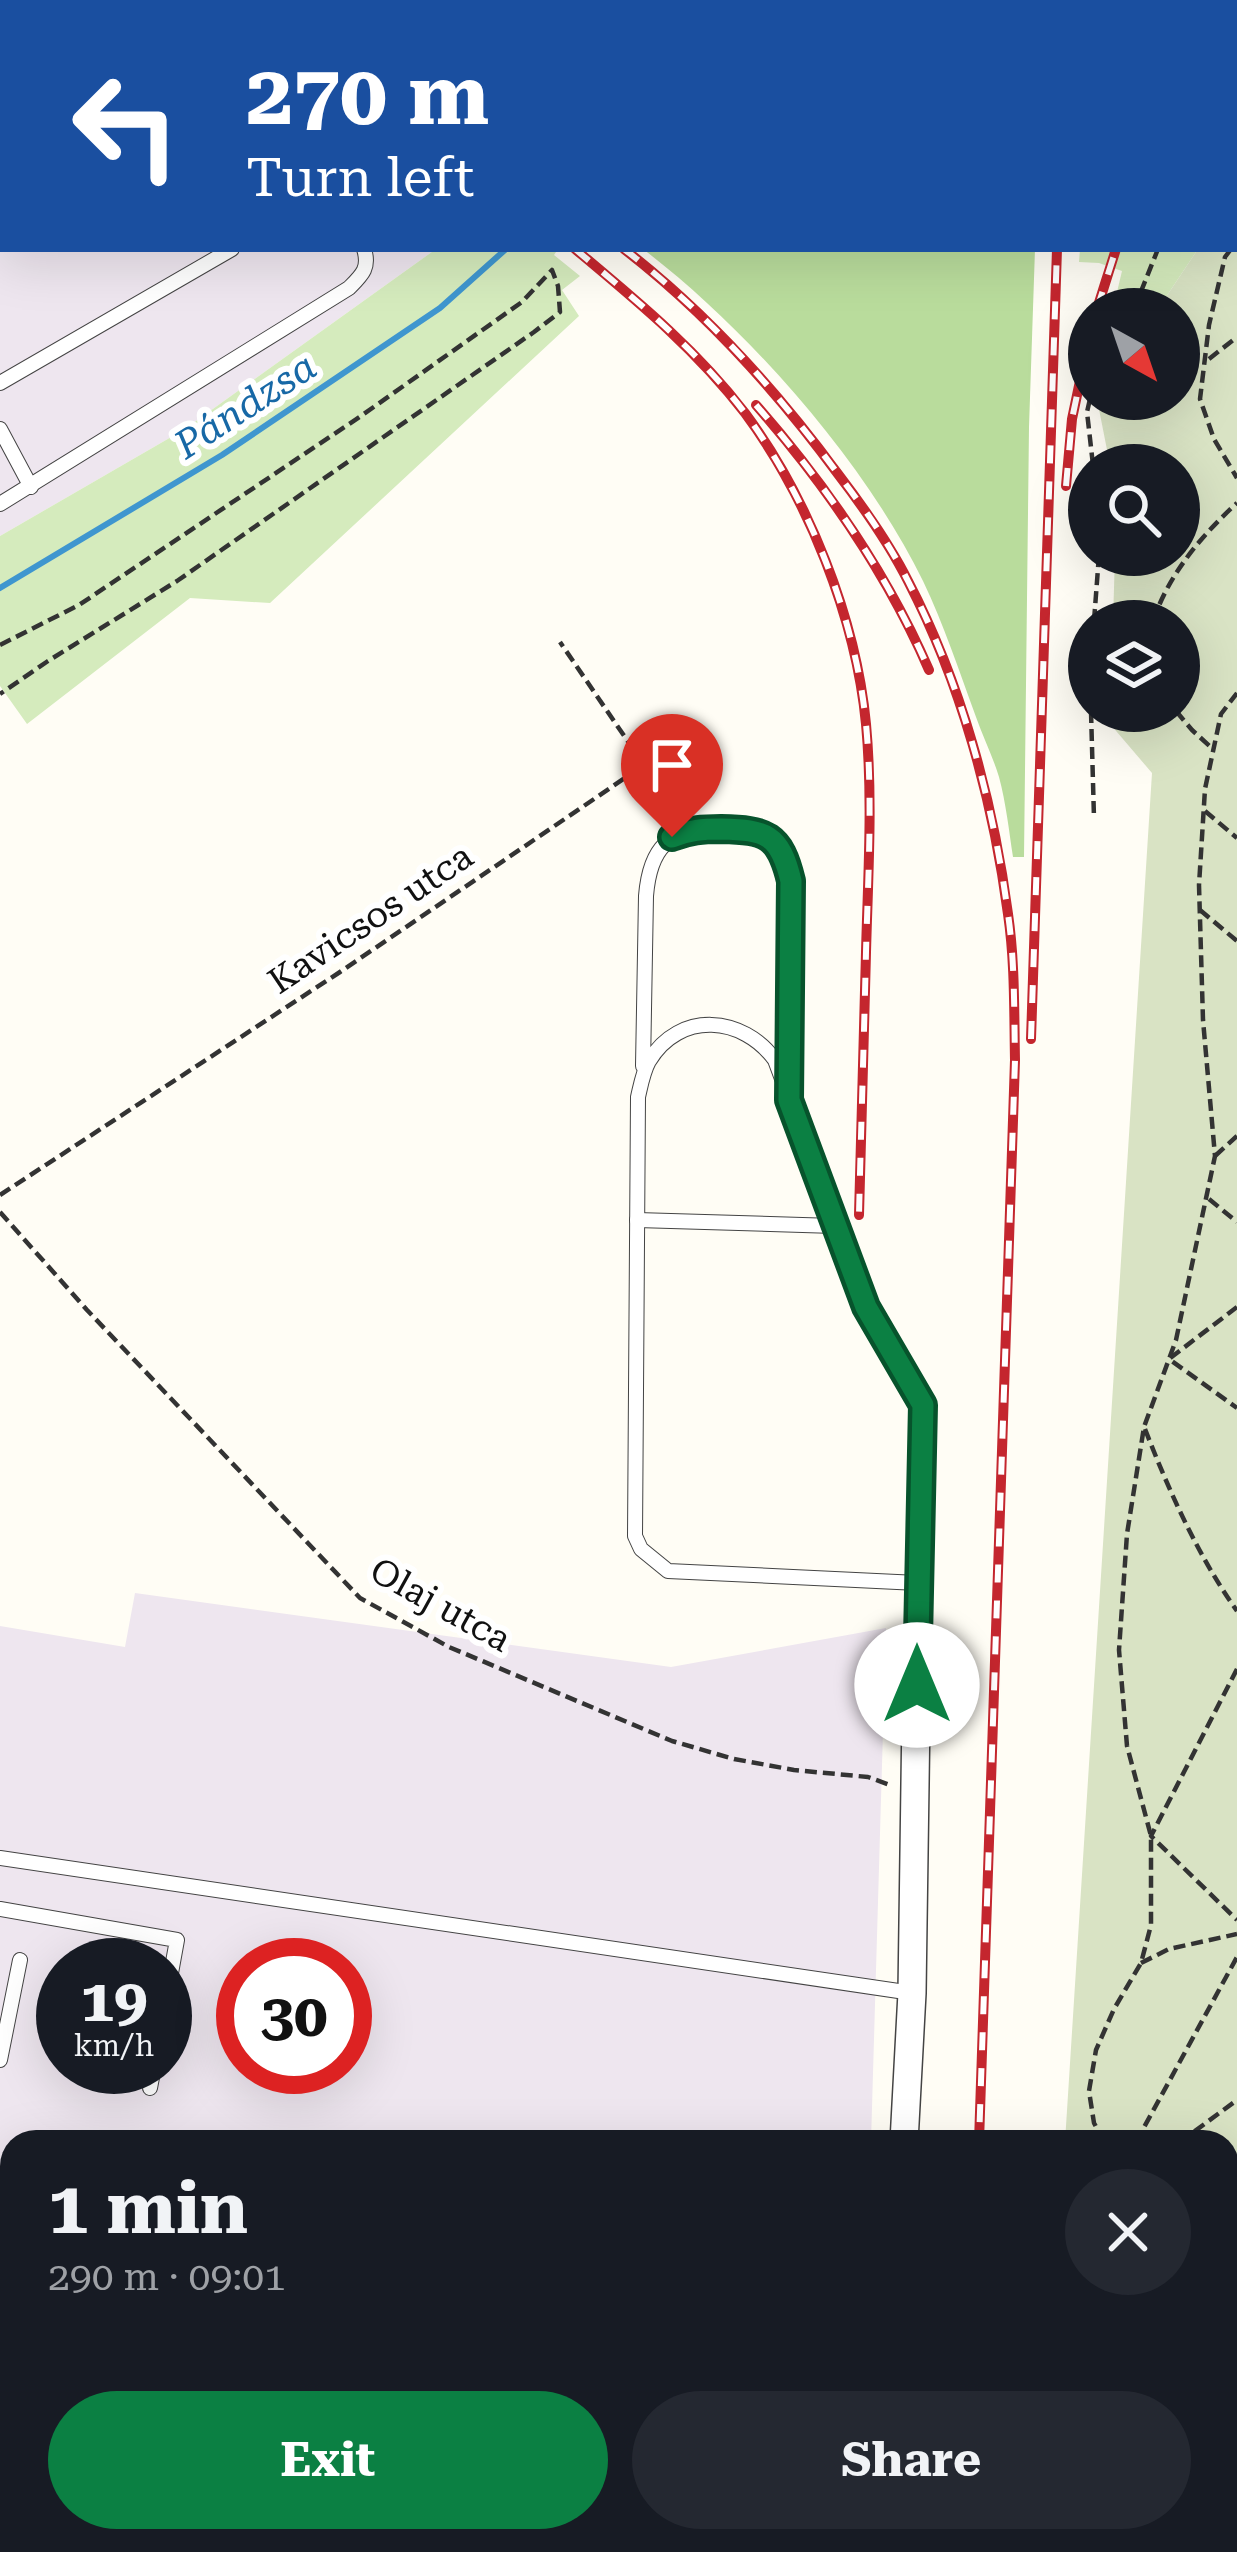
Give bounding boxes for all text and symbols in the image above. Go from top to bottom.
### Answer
text: 270 m [246,46,489,144]
icon: left [48,48,204,204]
text: Turn left [246,146,474,209]
north arrow [1068,288,1200,420]
map controls [1068,288,1200,732]
water label: Pándzsa [166,343,325,469]
button: search [1068,444,1200,576]
button: layers [1068,600,1200,732]
pin [621,714,723,837]
icon: arrive [639,732,705,798]
street label: Kavicsos utca [260,835,481,1003]
street label: Olaj utca [363,1549,519,1661]
position arrow [854,1622,980,1748]
speed limit sign: 30 [216,1938,372,2094]
text: 19 [80,1965,148,2036]
text: km/h [74,2028,154,2063]
text: 1 min [48,2166,248,2251]
button: close [1065,2169,1191,2295]
text: 290 m · 09:01 [48,2254,286,2300]
button: Exit [48,2391,608,2529]
button: Share [632,2391,1191,2529]

